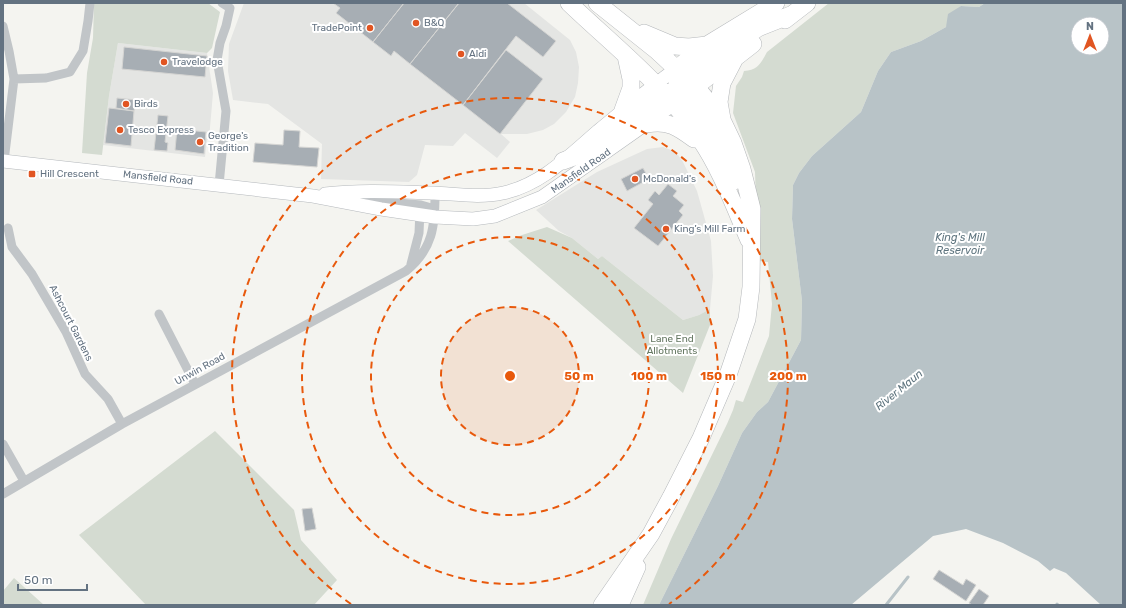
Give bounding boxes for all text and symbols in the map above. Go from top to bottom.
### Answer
north arrow [1070,16,1110,56]
place label: B&Q [424,17,445,29]
marker: B&Q [411,18,421,28]
text: N [1086,20,1094,33]
place label: TradePoint [312,22,362,34]
marker: TradePoint [365,23,375,33]
place label: Aldi [469,48,487,60]
marker: Aldi [456,49,466,59]
place label: Travelodge [172,56,223,68]
marker: Travelodge [159,57,169,67]
place label: Birds [134,98,158,110]
marker: Birds [121,99,131,109]
place label: Tesco Express [128,124,194,136]
marker: Tesco Express [115,125,125,135]
place label: George's Tradition [208,130,249,154]
marker: George's Tradition [195,137,205,147]
street label: Mansfield Road [549,146,613,196]
place label: Hill Crescent [40,168,99,180]
street label: Mansfield Road [122,168,194,188]
marker: Hill Crescent [27,169,37,179]
place label: McDonald's [643,173,696,185]
marker: McDonald's [630,174,640,184]
place label: King's Mill Farm [674,223,745,235]
marker: King's Mill Farm [661,224,671,234]
water label: King's Mill Reservoir [935,231,985,257]
street label: Ashcourt Gardens [47,283,95,363]
park label: Lane End Allotments [647,333,697,357]
street label: Unwin Road [173,350,227,388]
water label: River Maun [873,367,926,413]
centre of rings [503,369,517,383]
text: 50 m [564,369,594,383]
text: 100 m [631,369,667,383]
text: 150 m [700,369,736,383]
text: 200 m [769,369,807,383]
scale bar [18,566,87,592]
text: 50 m [24,573,52,587]

